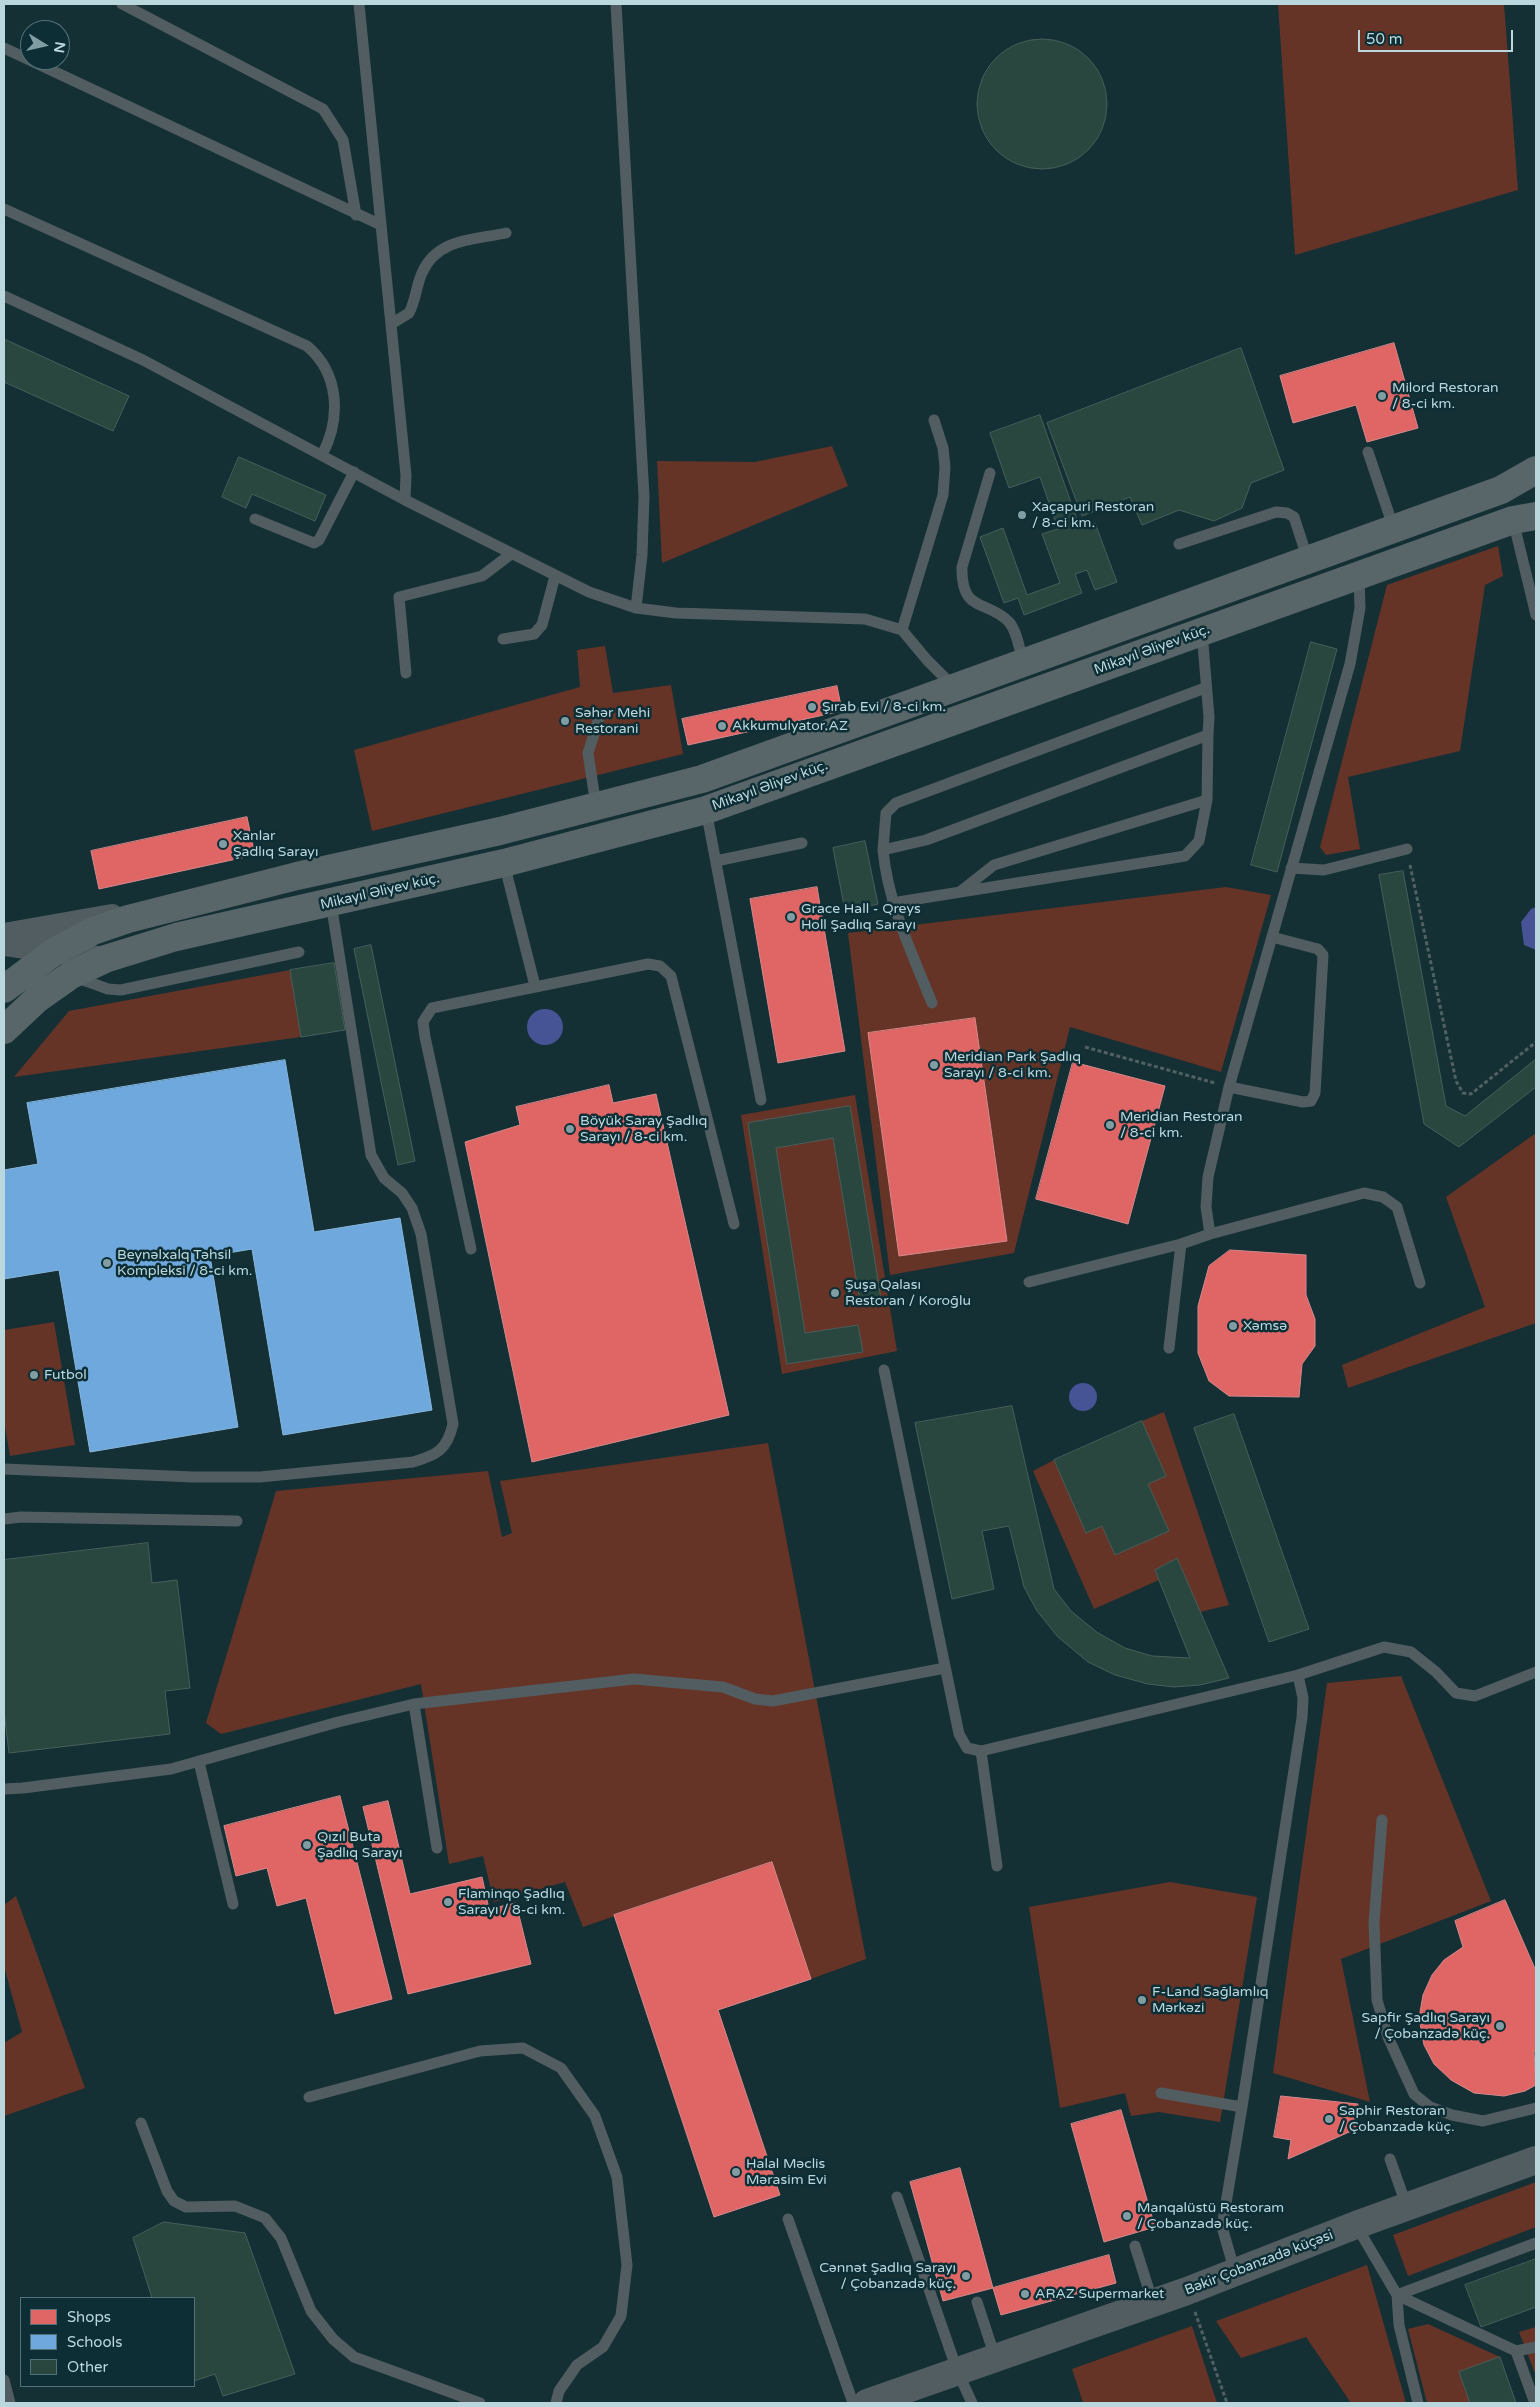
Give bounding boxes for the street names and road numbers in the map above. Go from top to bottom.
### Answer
street label: Mikayıl Əliyev küç. [1092,621,1212,679]
street label: Mikayıl Əliyev küç. [710,757,830,815]
street label: Mikayıl Əliyev küç. [319,870,441,914]
street label: Bəkir Çobanzadə küçəsi [1182,2227,1336,2299]

